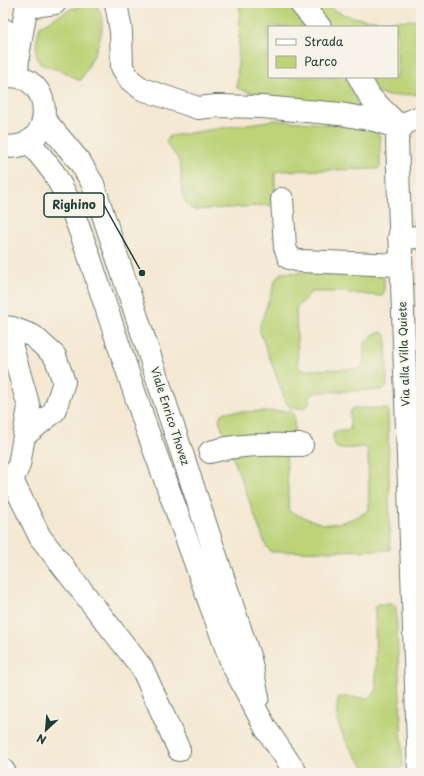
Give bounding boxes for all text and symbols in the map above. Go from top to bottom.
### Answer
legend [268,26,398,78]
text: Strada [304,32,344,50]
text: Parco [304,52,338,70]
callout: Righino [44,193,104,217]
text: Righino [52,195,96,213]
street label: Via alla Villa Quiete [393,301,414,407]
street label: Viale Enrico Thovez [147,365,194,467]
north arrow [26,710,66,750]
text: N [33,730,49,749]

